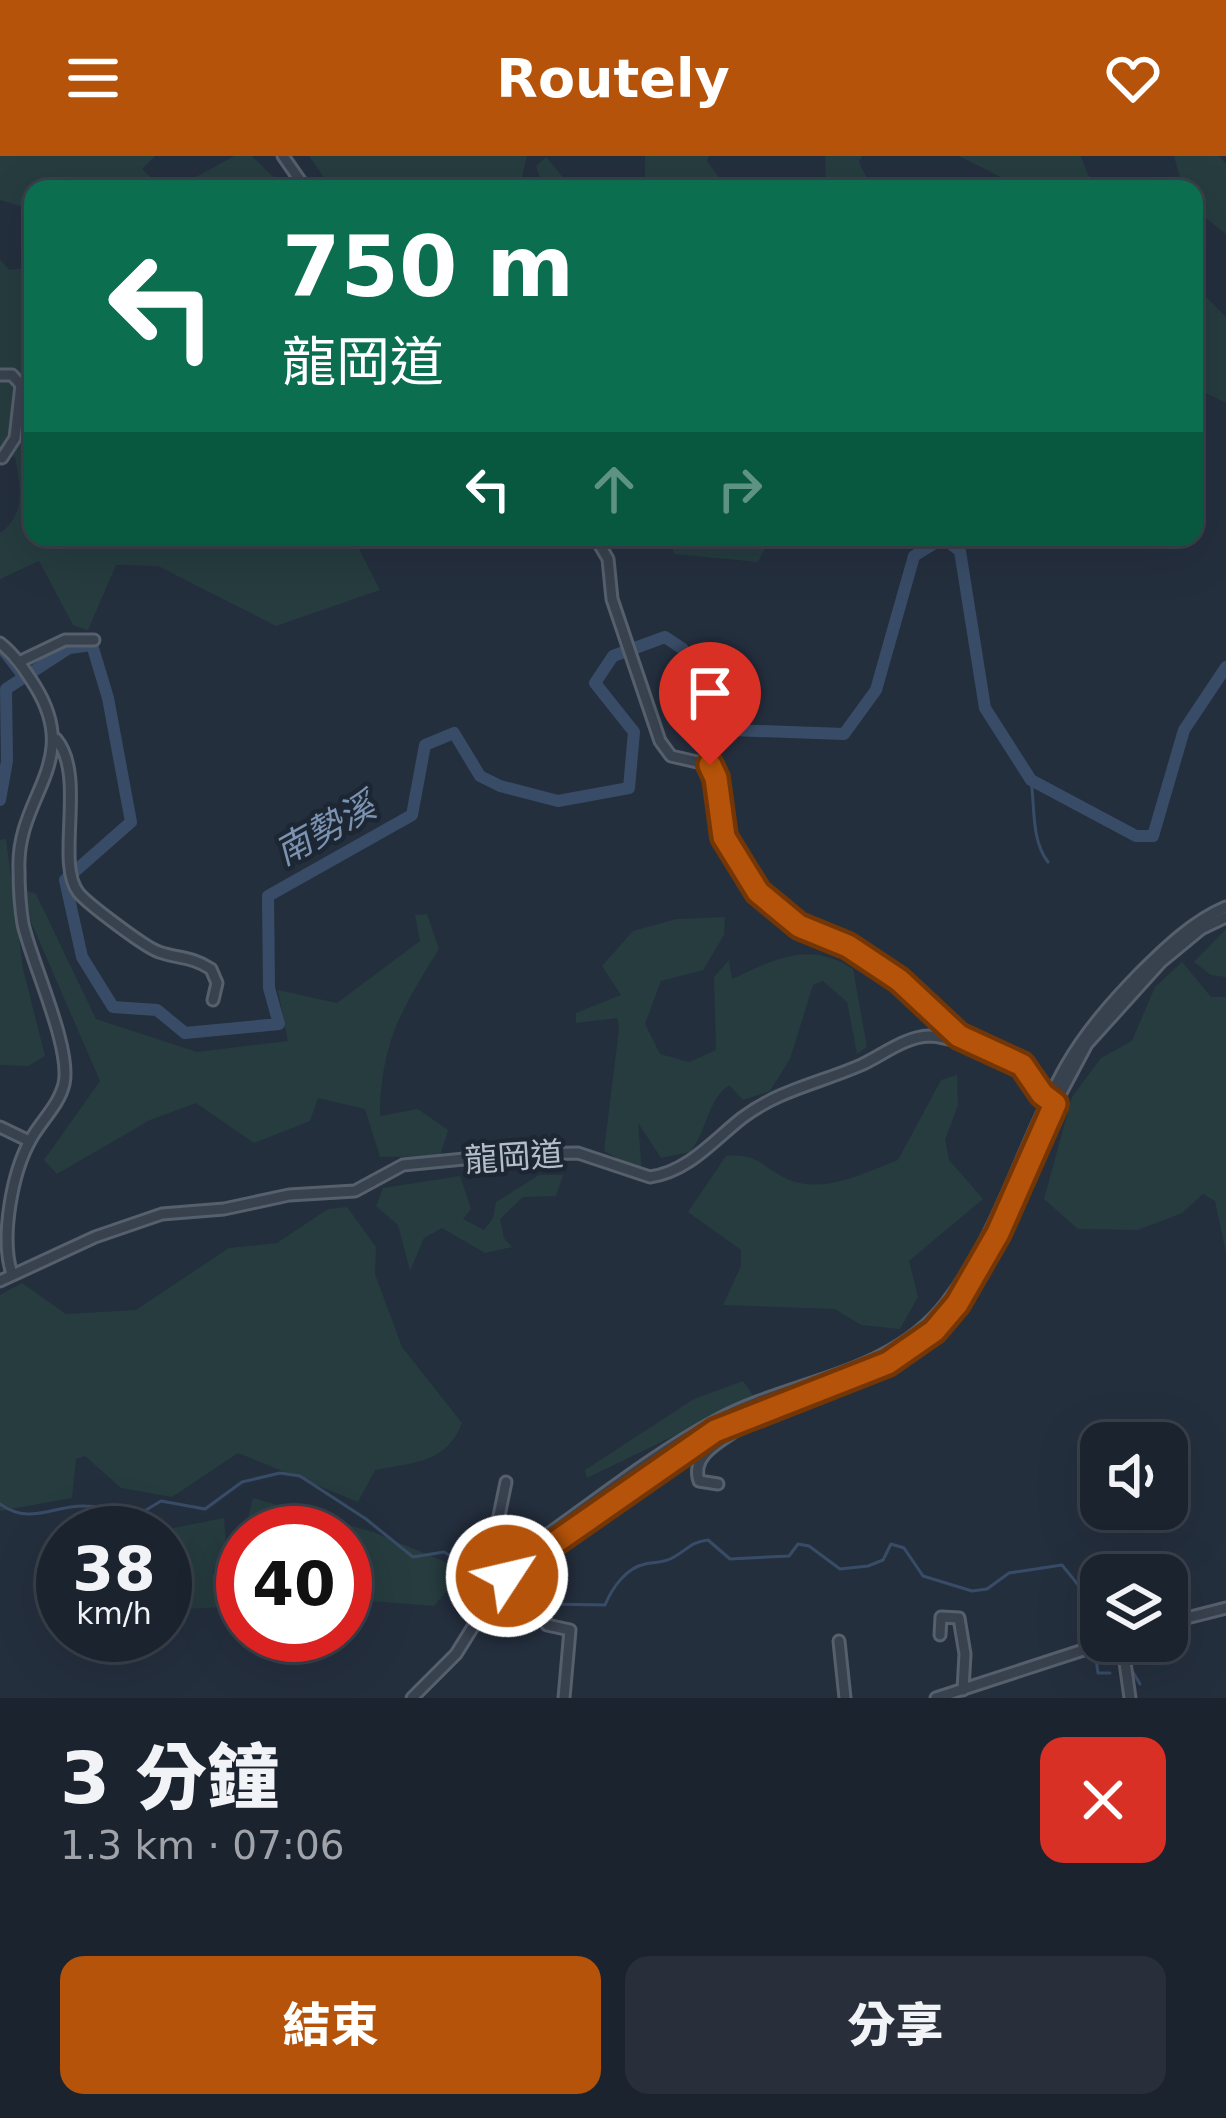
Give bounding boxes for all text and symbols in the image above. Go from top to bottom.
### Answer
icon: menu [60,45,126,111]
icon: heart [1100,45,1166,111]
text: Routely [496,47,730,110]
text: 750 m [282,218,574,316]
icon: left [84,228,240,384]
text: 龍岡道 [282,331,444,394]
icon: left [455,456,521,522]
icon: ahead [581,456,647,522]
icon: right [707,456,773,522]
pin [659,642,761,765]
icon: arrive [677,660,743,726]
water label: 南勢溪 [268,782,387,873]
street label: 龍岡道 [463,1134,565,1180]
map controls [1080,1422,1188,1662]
button: sound [1080,1422,1188,1530]
speed limit sign: 40 [216,1506,372,1662]
position arrow [444,1513,570,1639]
text: 38 [72,1534,156,1604]
button: layers [1080,1554,1188,1662]
text: km/h [76,1596,152,1631]
text: 3 分鐘 [60,1736,279,1820]
button: close [1040,1737,1166,1863]
text: 1.3 km · 07:06 [60,1823,345,1868]
button: 結束 [60,1956,601,2094]
button: 分享 [625,1956,1166,2094]

